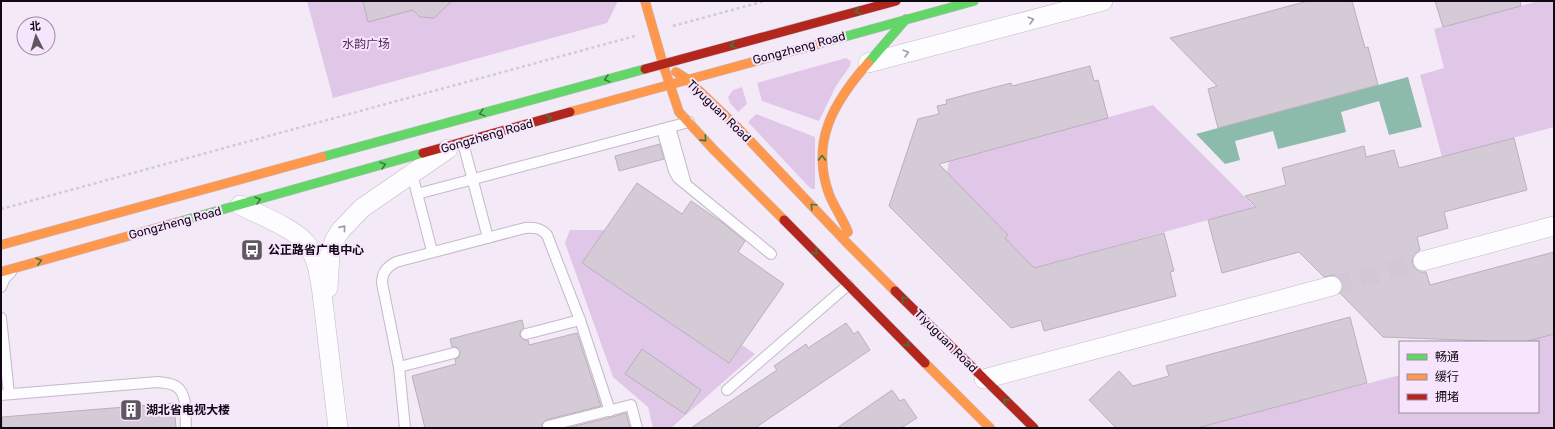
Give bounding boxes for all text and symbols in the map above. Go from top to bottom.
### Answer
one-way arrow [855,6,862,15]
north arrow [16,16,56,56]
one-way arrow [1028,16,1035,25]
text: 北 [29,20,41,33]
street label: Gongzheng Road [751,29,847,67]
park label: 水韵广场 [342,37,390,51]
one-way arrow [729,40,736,49]
one-way arrow [902,49,909,58]
one-way arrow [604,74,611,83]
street label: Tiyuguan Road [684,77,754,145]
one-way arrow [479,109,485,117]
one-way arrow [545,114,552,123]
street label: Gongzheng Road [439,116,535,156]
one-way arrow [700,135,707,142]
one-way arrow [818,155,826,161]
one-way arrow [380,161,387,170]
one-way arrow [255,196,262,205]
one-way arrow [810,203,818,211]
street label: Gongzheng Road [127,204,223,242]
one-way arrow [338,226,345,233]
bus stop icon: 公正路省广电中心 [239,237,265,263]
place label: 公正路省广电中心 [268,243,364,257]
one-way arrow [810,247,818,255]
one-way arrow [35,257,42,266]
one-way arrow [901,296,909,304]
street label: Tiyuguan Road [912,307,980,375]
one-way arrow [902,339,910,347]
legend [1399,341,1539,413]
text: 畅通 [1435,350,1459,364]
text: 缓行 [1435,370,1459,384]
text: 拥堵 [1435,390,1459,404]
building icon: 湖北省电视大楼 [118,397,144,423]
one-way arrow [1003,398,1011,406]
place label: 湖北省电视大楼 [146,403,230,417]

